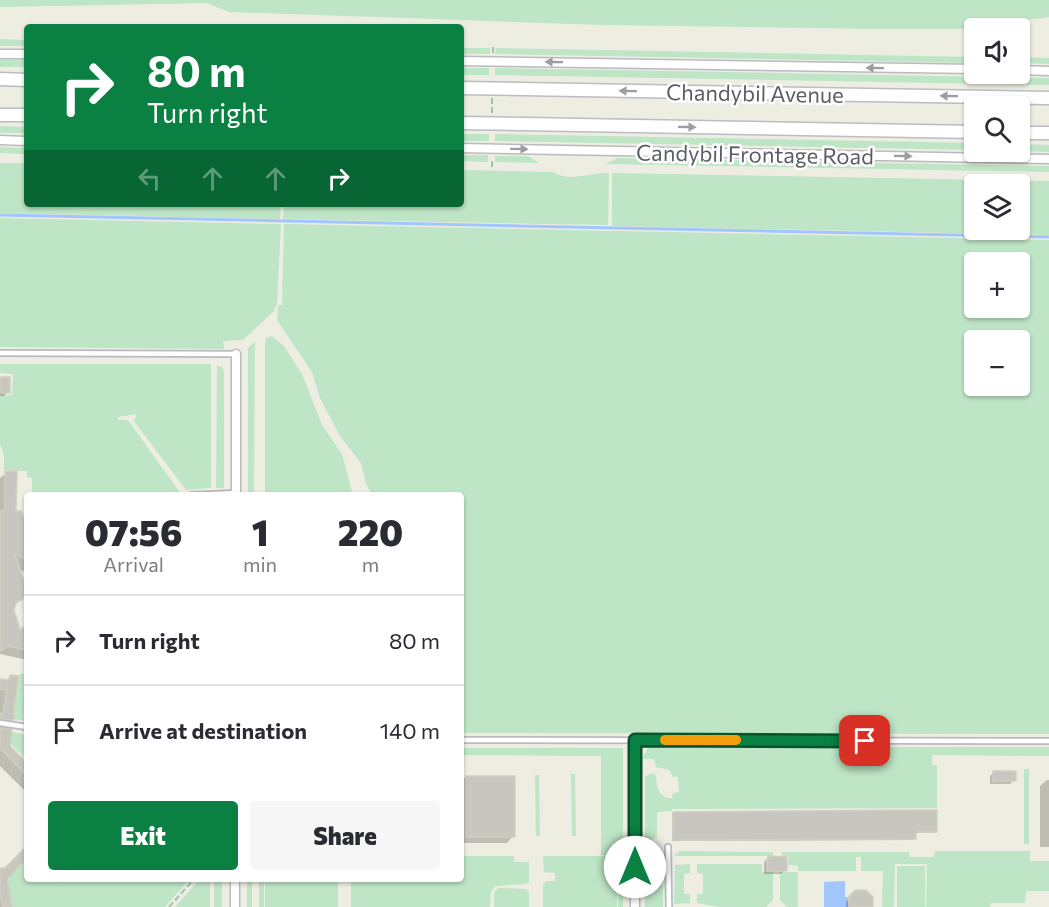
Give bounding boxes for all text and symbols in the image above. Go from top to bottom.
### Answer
map controls [964,18,1030,396]
button: sound [964,18,1030,84]
text: 80 m [147,44,246,96]
icon: right [48,48,126,126]
one-way arrow [544,57,563,67]
one-way arrow [865,63,884,73]
street label: Chandybil Avenue [666,78,844,108]
one-way arrow [618,86,637,96]
one-way arrow [939,91,958,101]
text: Turn right [147,96,267,129]
button: search [964,96,1030,162]
one-way arrow [677,122,696,132]
street label: Candybil Frontage Road [636,138,874,170]
one-way arrow [509,145,528,154]
one-way arrow [893,152,912,161]
icon: left [133,162,166,195]
icon: ahead [196,162,229,195]
icon: ahead [259,162,292,195]
icon: right [322,162,355,195]
button: layers [964,174,1030,240]
button: + [964,252,1030,318]
button: − [964,330,1030,396]
text: 07:56 [85,509,182,553]
text: 1 [252,509,268,553]
text: 220 [338,509,403,553]
text: Arrival [103,552,164,576]
text: min [243,552,277,576]
text: m [362,552,379,576]
icon: right [48,624,81,657]
text: Turn right [99,627,200,654]
text: 80 m [389,627,440,654]
icon: arrive [48,714,81,747]
pin [839,715,890,766]
text: Arrive at destination [99,717,307,744]
text: 140 m [380,717,440,744]
icon: arrive [848,724,881,757]
button: Exit [48,801,238,870]
button: Share [250,801,440,870]
position arrow [603,835,667,899]

